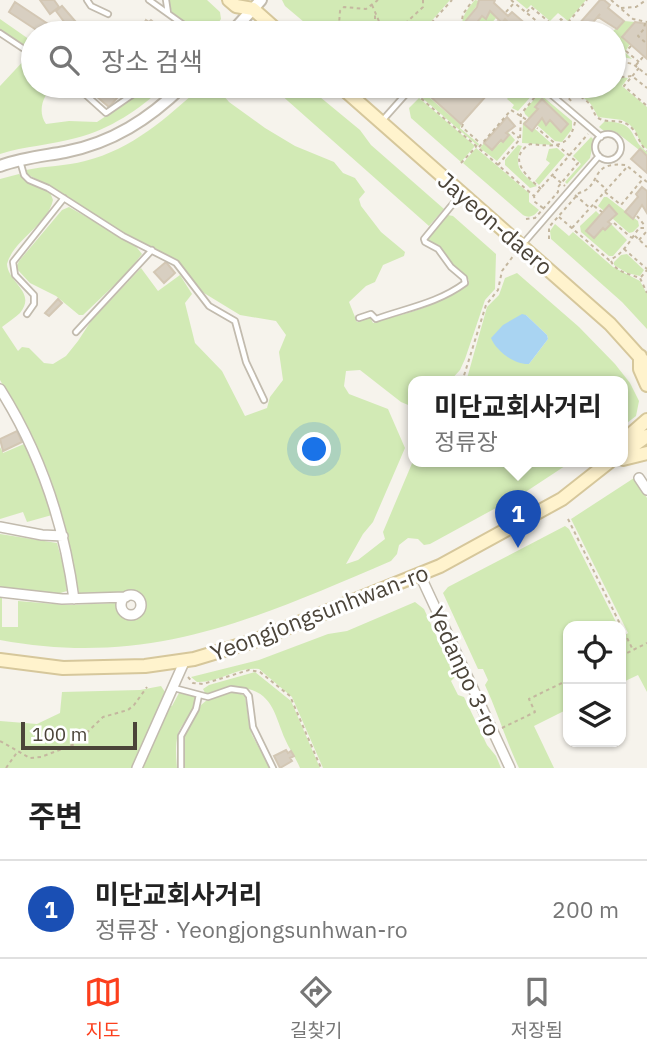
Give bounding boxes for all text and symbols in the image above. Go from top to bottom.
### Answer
search box [21,21,626,98]
icon: search [45,41,83,79]
text: 장소 검색 [101,44,203,78]
street label: Jayeon-daero [432,165,560,281]
popup [408,376,628,467]
text: 미단교회사거리 [434,389,602,423]
text: 정류장 [434,426,498,456]
your location [297,432,331,466]
pin: 1 [495,490,541,548]
street label: Yeongjongsunhwan-ro [206,557,432,667]
street label: Yedanpo 3-ro [422,601,508,741]
map controls [563,621,626,747]
button: locate [563,621,626,684]
button: layers [563,684,626,747]
scale bar [21,719,136,751]
text: 100 m [32,722,87,746]
text: 주변 [28,796,83,835]
text: 미단교회사거리 [95,877,262,911]
text: 1 [44,894,58,924]
text: 200 m [552,894,619,924]
text: 정류장 · Yeongjongsunhwan-ro [95,914,408,944]
tab: 지도 [84,973,122,1042]
tab: 길찾기 [290,973,343,1042]
tab: 저장됨 [511,973,563,1042]

